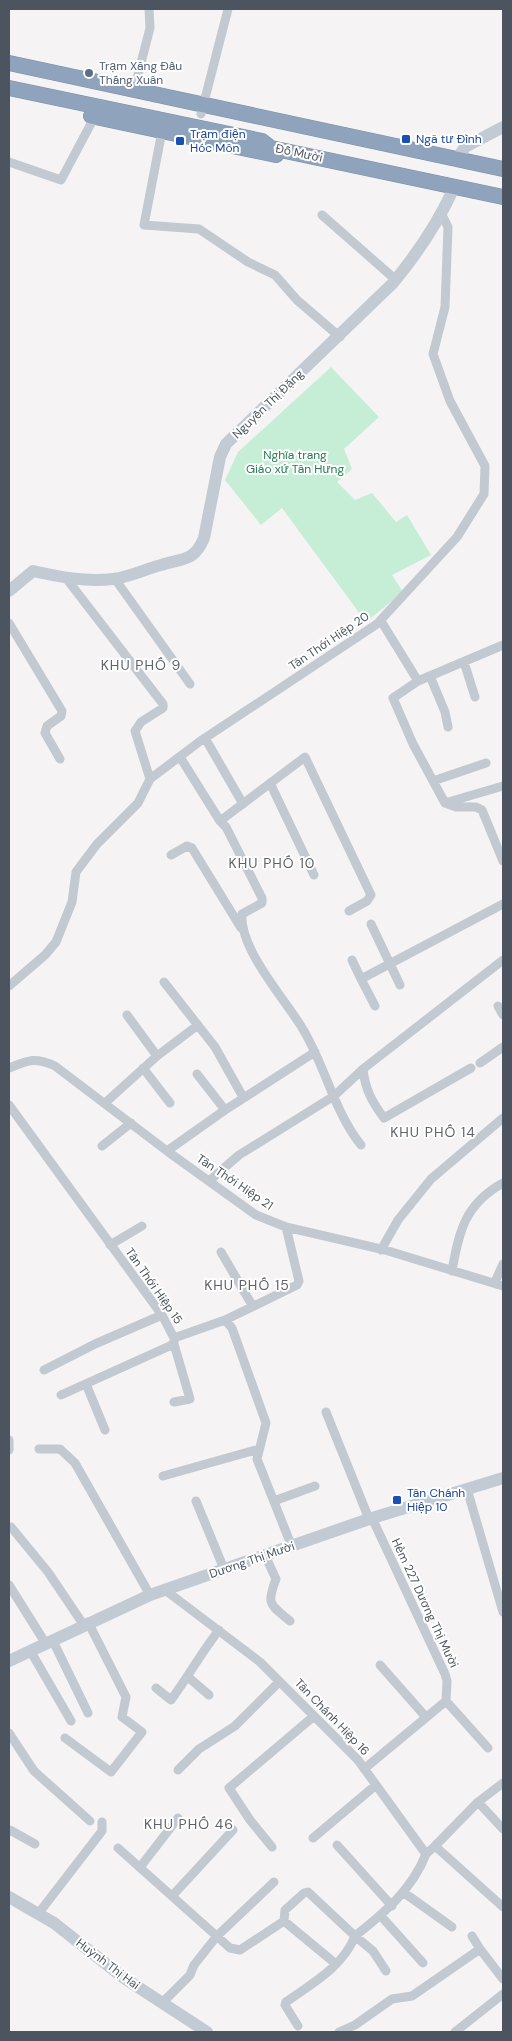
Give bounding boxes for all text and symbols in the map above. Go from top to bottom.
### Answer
place label: Trạm Xăng Đầu Thắng Xuân [99,58,182,88]
marker: Trạm Xăng Đầu Thắng Xuân [83,67,95,79]
place label: Trạm điện Hóc Môn [190,126,246,156]
place label: Ngã tư Đình [416,131,482,147]
marker: Ngã tư Đình [400,133,412,145]
marker: Trạm điện Hóc Môn [174,135,186,147]
street label: Đỗ Mười [274,140,324,166]
street label: Nguyễn Thị Đặng [229,366,307,442]
park label: Nghĩa trang Giáo xứ Tân Hưng [246,447,344,477]
street label: Tân Thới Hiệp 20 [286,608,372,674]
district label: KHU PHỐ 9 [101,656,181,674]
district label: KHU PHỐ 10 [229,854,315,872]
district label: KHU PHỐ 14 [390,1123,476,1141]
street label: Tân Thới Hiệp 21 [194,1150,276,1214]
street label: Tân Thới Hiệp 15 [122,1245,186,1327]
district label: KHU PHỐ 15 [204,1276,290,1294]
place label: Tân Chánh Hiệp 10 [407,1485,465,1515]
marker: Tân Chánh Hiệp 10 [391,1494,403,1506]
street label: Hẻm 227 Dương Thị Mười [388,1536,462,1670]
street label: Dương Thị Mười [207,1538,297,1582]
street label: Tân Chánh Hiệp 16 [291,1675,373,1759]
district label: KHU PHỐ 46 [144,1815,234,1833]
street label: Huỳnh Thị Hai [73,1935,143,1993]

